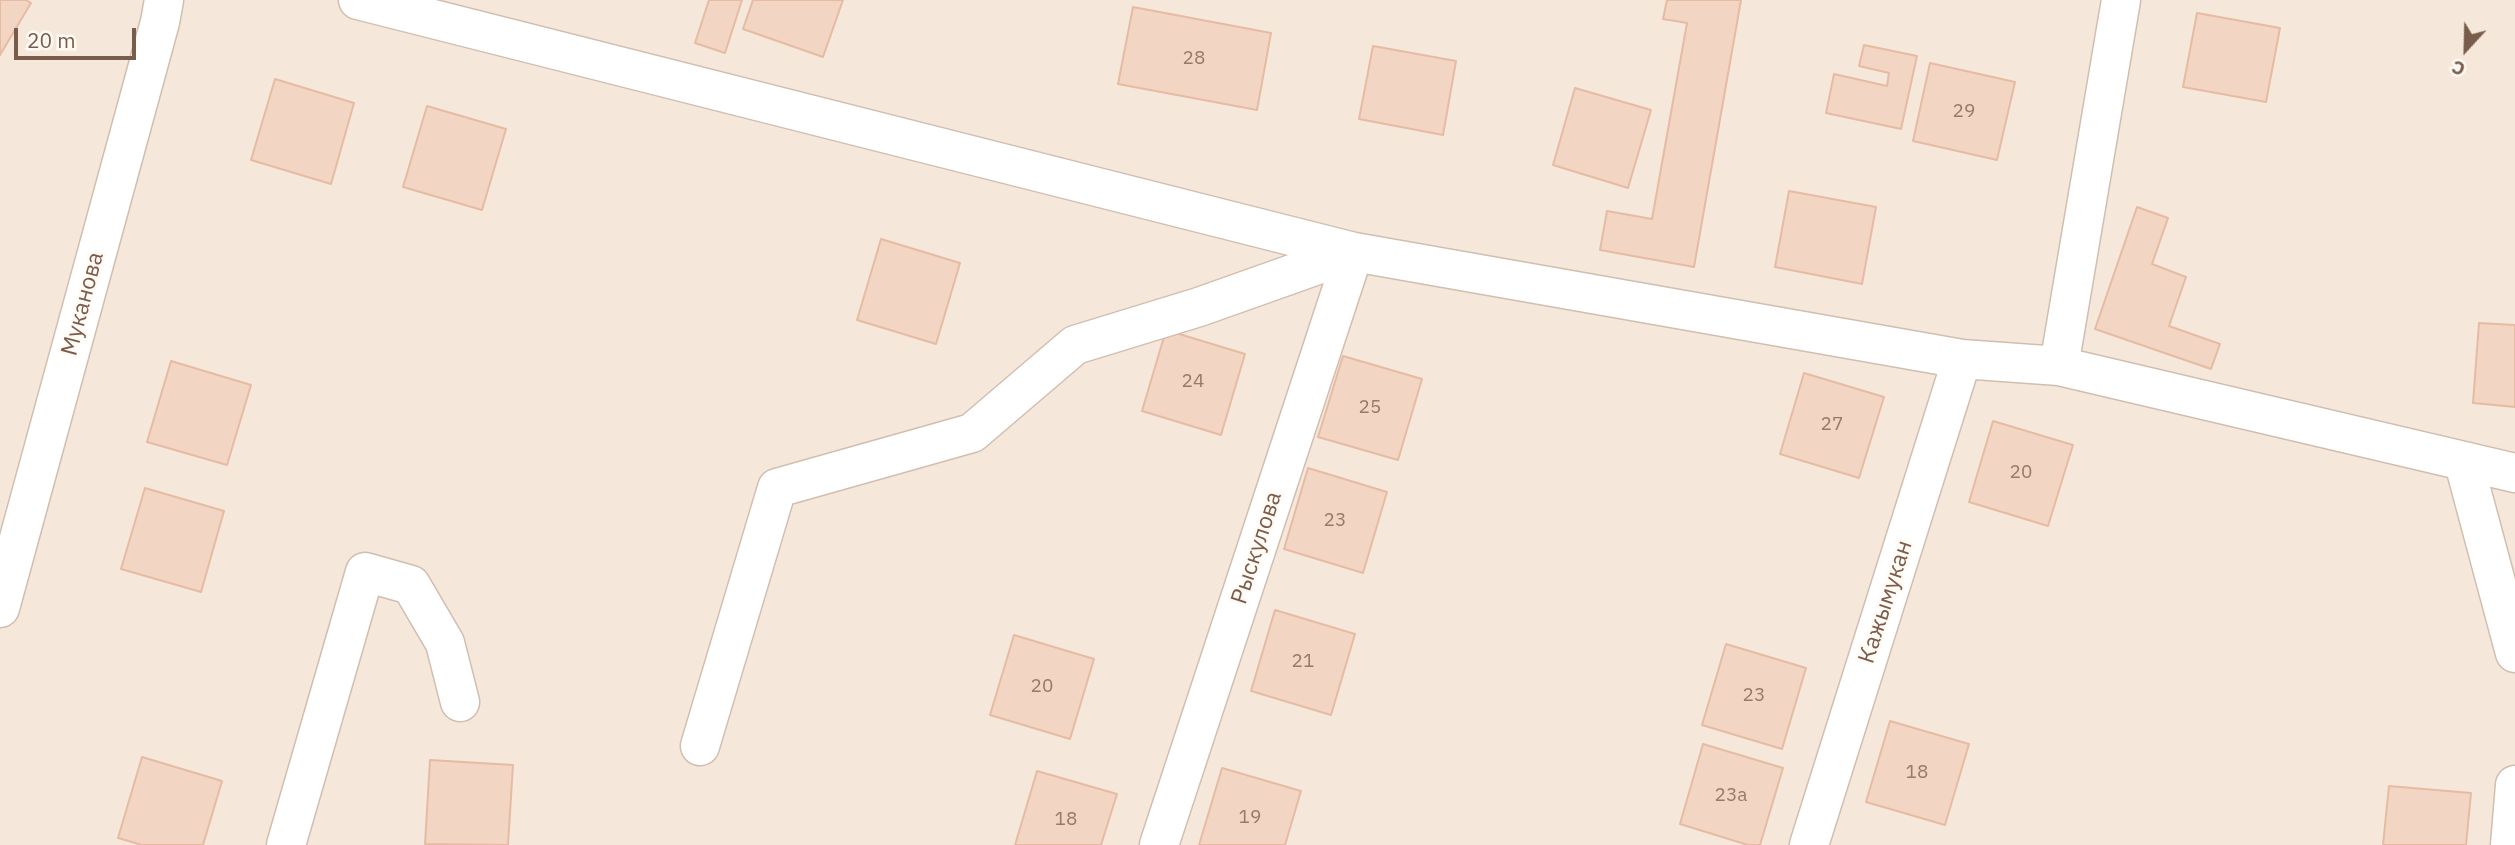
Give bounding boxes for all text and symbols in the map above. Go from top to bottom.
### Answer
scale bar [18,14,140,58]
north arrow [2431,14,2501,84]
text: 20 m [27,26,76,54]
house number: 28 [1183,48,1205,70]
text: С [2448,55,2468,82]
house number: 29 [1953,101,1975,123]
street label: Муканова [56,249,110,359]
house number: 24 [1182,371,1204,393]
house number: 25 [1359,397,1381,419]
house number: 27 [1821,414,1843,436]
house number: 20 [2010,462,2032,484]
street label: Рыскулова [1226,488,1288,608]
house number: 23 [1324,510,1346,532]
street label: Кажымукан [1853,537,1919,667]
house number: 21 [1292,651,1314,673]
house number: 20 [1031,676,1053,698]
house number: 23 [1743,685,1765,707]
house number: 18 [1906,762,1928,784]
house number: 23а [1715,785,1747,807]
house number: 19 [1239,807,1261,829]
house number: 18 [1055,809,1077,831]

